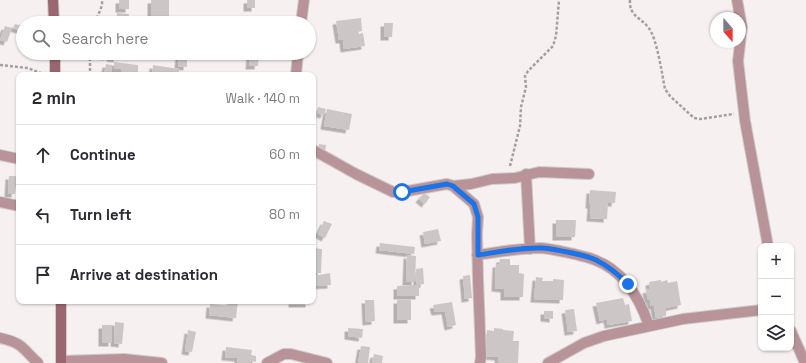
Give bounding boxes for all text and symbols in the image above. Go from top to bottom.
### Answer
north arrow [710,12,746,48]
search box [16,16,316,60]
icon: search [30,27,52,49]
text: Search here [62,29,148,48]
text: 2 min [32,87,76,109]
text: Walk · 140 m [226,90,300,107]
icon: ahead [32,144,54,166]
text: Continue [70,145,136,164]
text: 60 m [269,146,300,163]
route start [393,183,411,201]
icon: left [32,204,54,226]
text: Turn left [70,205,132,224]
text: 80 m [269,206,300,223]
map controls [758,243,794,351]
button: + [758,243,794,279]
icon: arrive [32,264,54,286]
text: Arrive at destination [70,265,218,284]
route end [619,275,637,293]
button: − [758,279,794,315]
button: layers [758,315,794,351]

